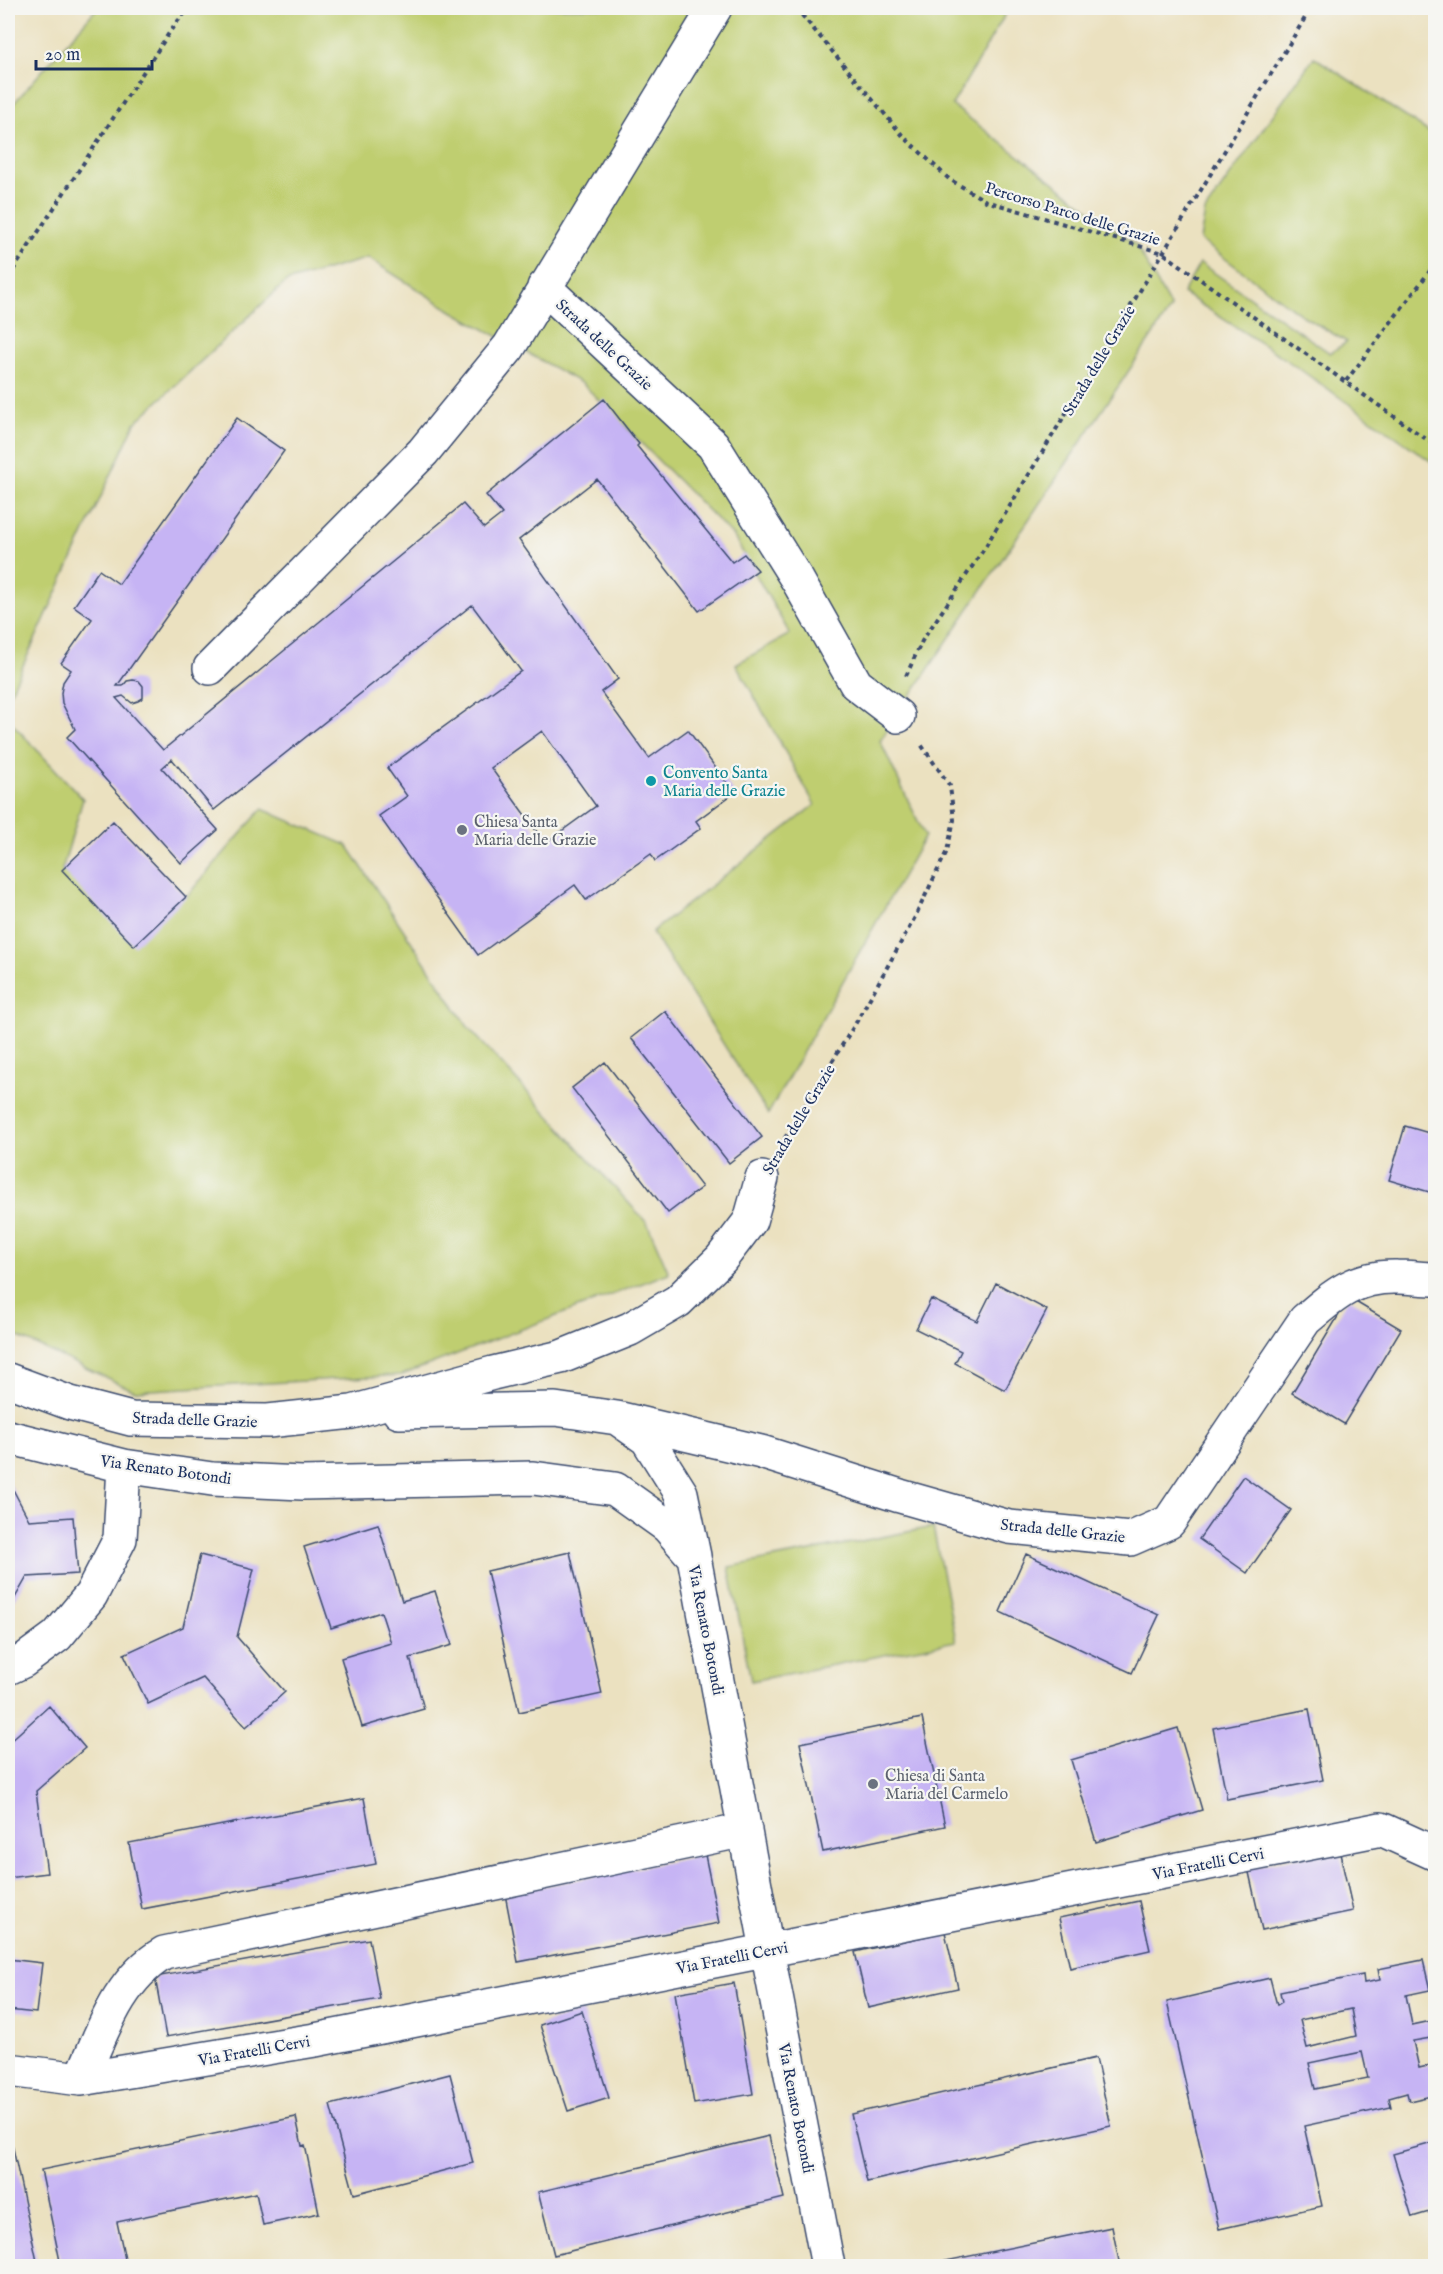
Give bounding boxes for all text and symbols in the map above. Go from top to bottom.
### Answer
scale bar [36,33,152,71]
text: 20 m [45,44,80,67]
street label: Percorso Parco delle Grazie [982,179,1162,251]
street label: Strada delle Grazie [551,295,656,396]
street label: Strada delle Grazie [1059,302,1141,420]
place label: Convento Santa Maria delle Grazie [663,764,785,802]
marker: Convento Santa Maria delle Grazie [644,774,658,788]
place label: Chiesa Santa Maria delle Grazie [474,813,596,851]
marker: Chiesa Santa Maria delle Grazie [455,823,469,837]
street label: Strada delle Grazie [759,1061,841,1179]
street label: Strada delle Grazie [132,1409,258,1433]
street label: Via Renato Botondi [98,1452,233,1490]
street label: Strada delle Grazie [999,1515,1126,1548]
street label: Via Renato Botondi [682,1563,727,1697]
place label: Chiesa di Santa Maria del Carmelo [885,1767,1008,1805]
marker: Chiesa di Santa Maria del Carmelo [866,1777,880,1791]
street label: Via Fratelli Cervi [1150,1844,1266,1886]
street label: Via Fratelli Cervi [674,1938,790,1980]
street label: Via Fratelli Cervi [196,2032,312,2072]
street label: Via Renato Botondi [772,2041,817,2175]

